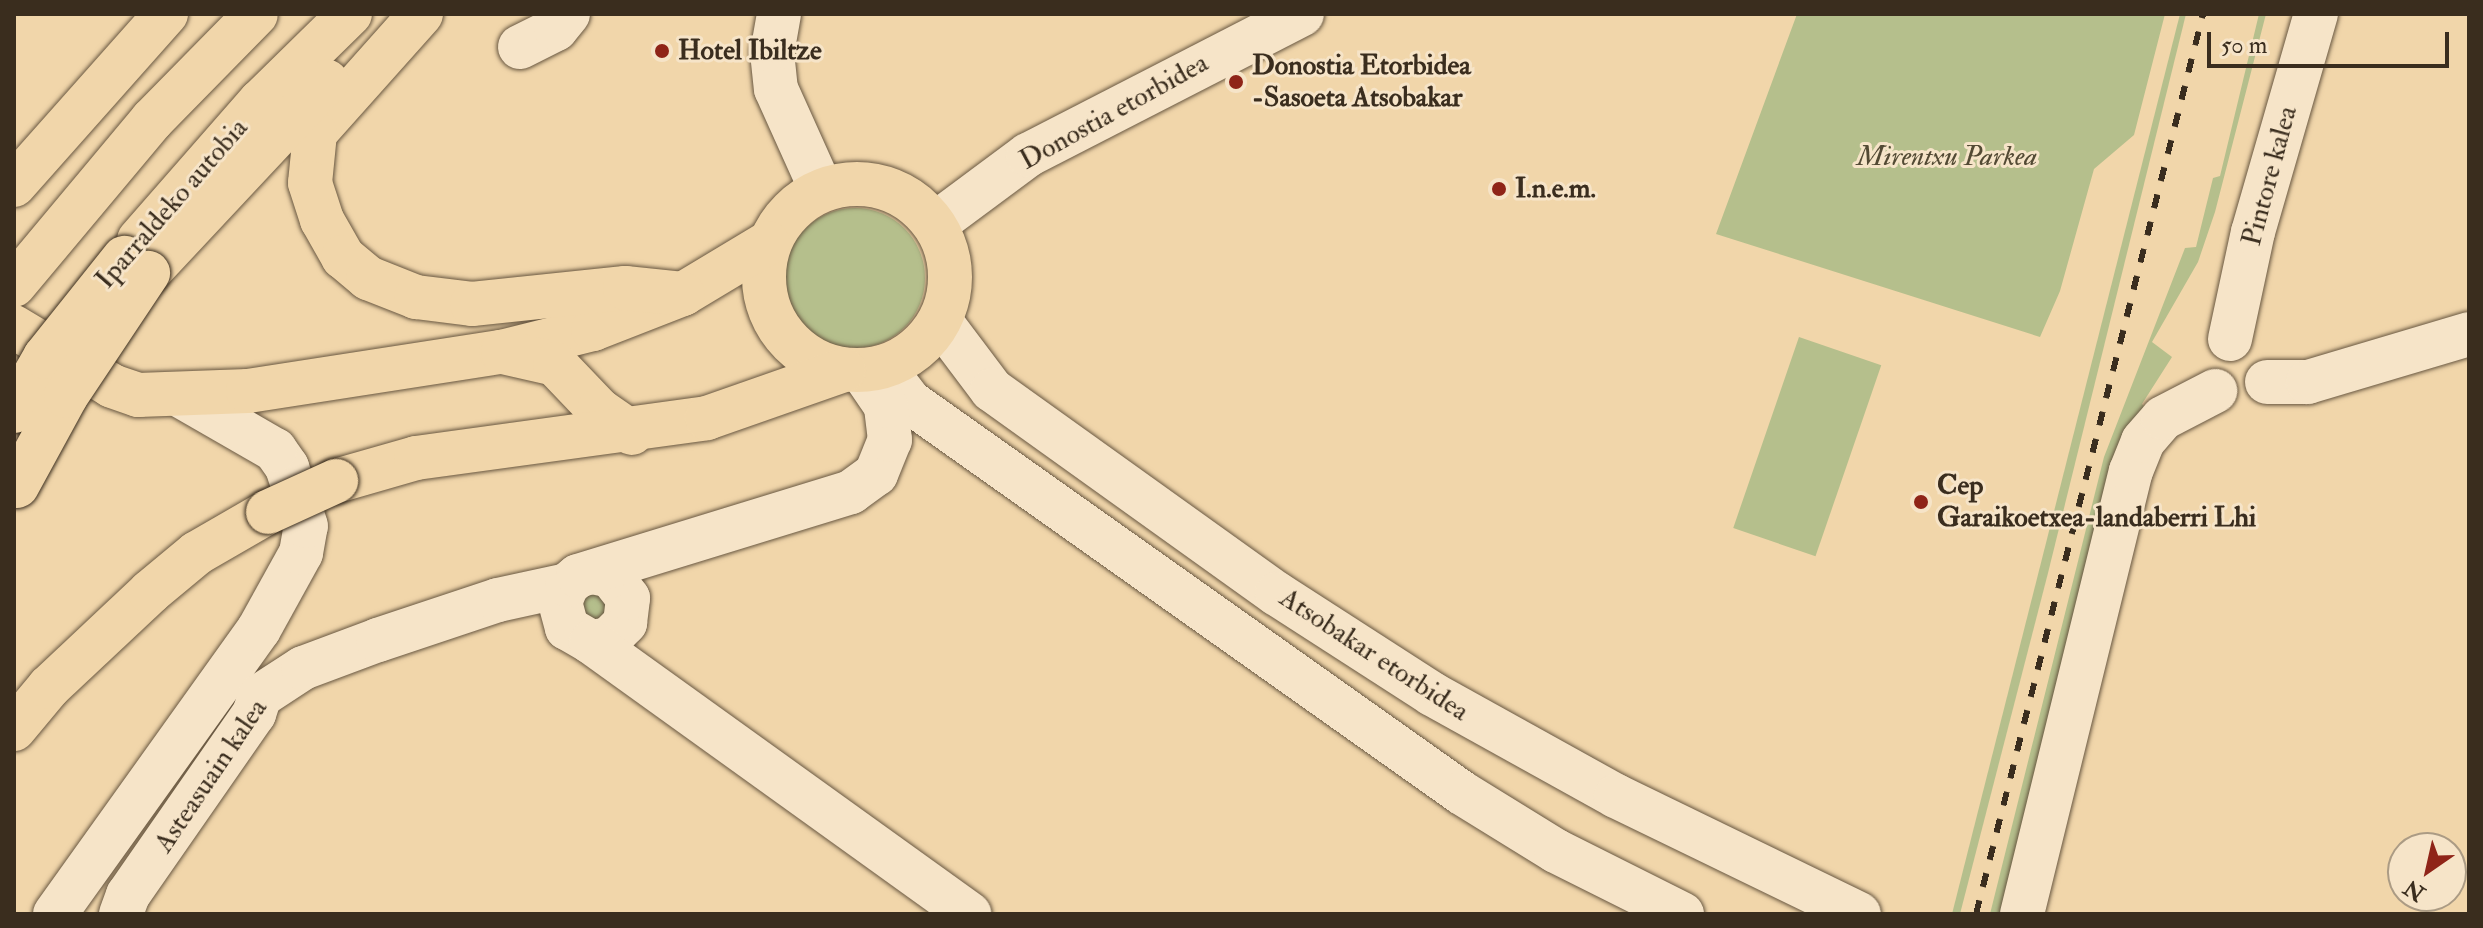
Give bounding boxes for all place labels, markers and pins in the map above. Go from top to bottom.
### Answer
place label: Hotel Ibiltze [678,34,822,68]
marker: Hotel Ibiltze [653,42,671,60]
place label: Donostia Etorbidea -Sasoeta Atsobakar [1252,49,1471,115]
marker: Donostia Etorbidea -Sasoeta Atsobakar [1227,73,1245,91]
place label: I.n.e.m. [1515,172,1596,206]
marker: I.n.e.m. [1490,180,1508,198]
place label: Cep Garaikoetxea-landaberri Lhi [1937,469,2256,535]
marker: Cep Garaikoetxea-landaberri Lhi [1912,493,1930,511]

